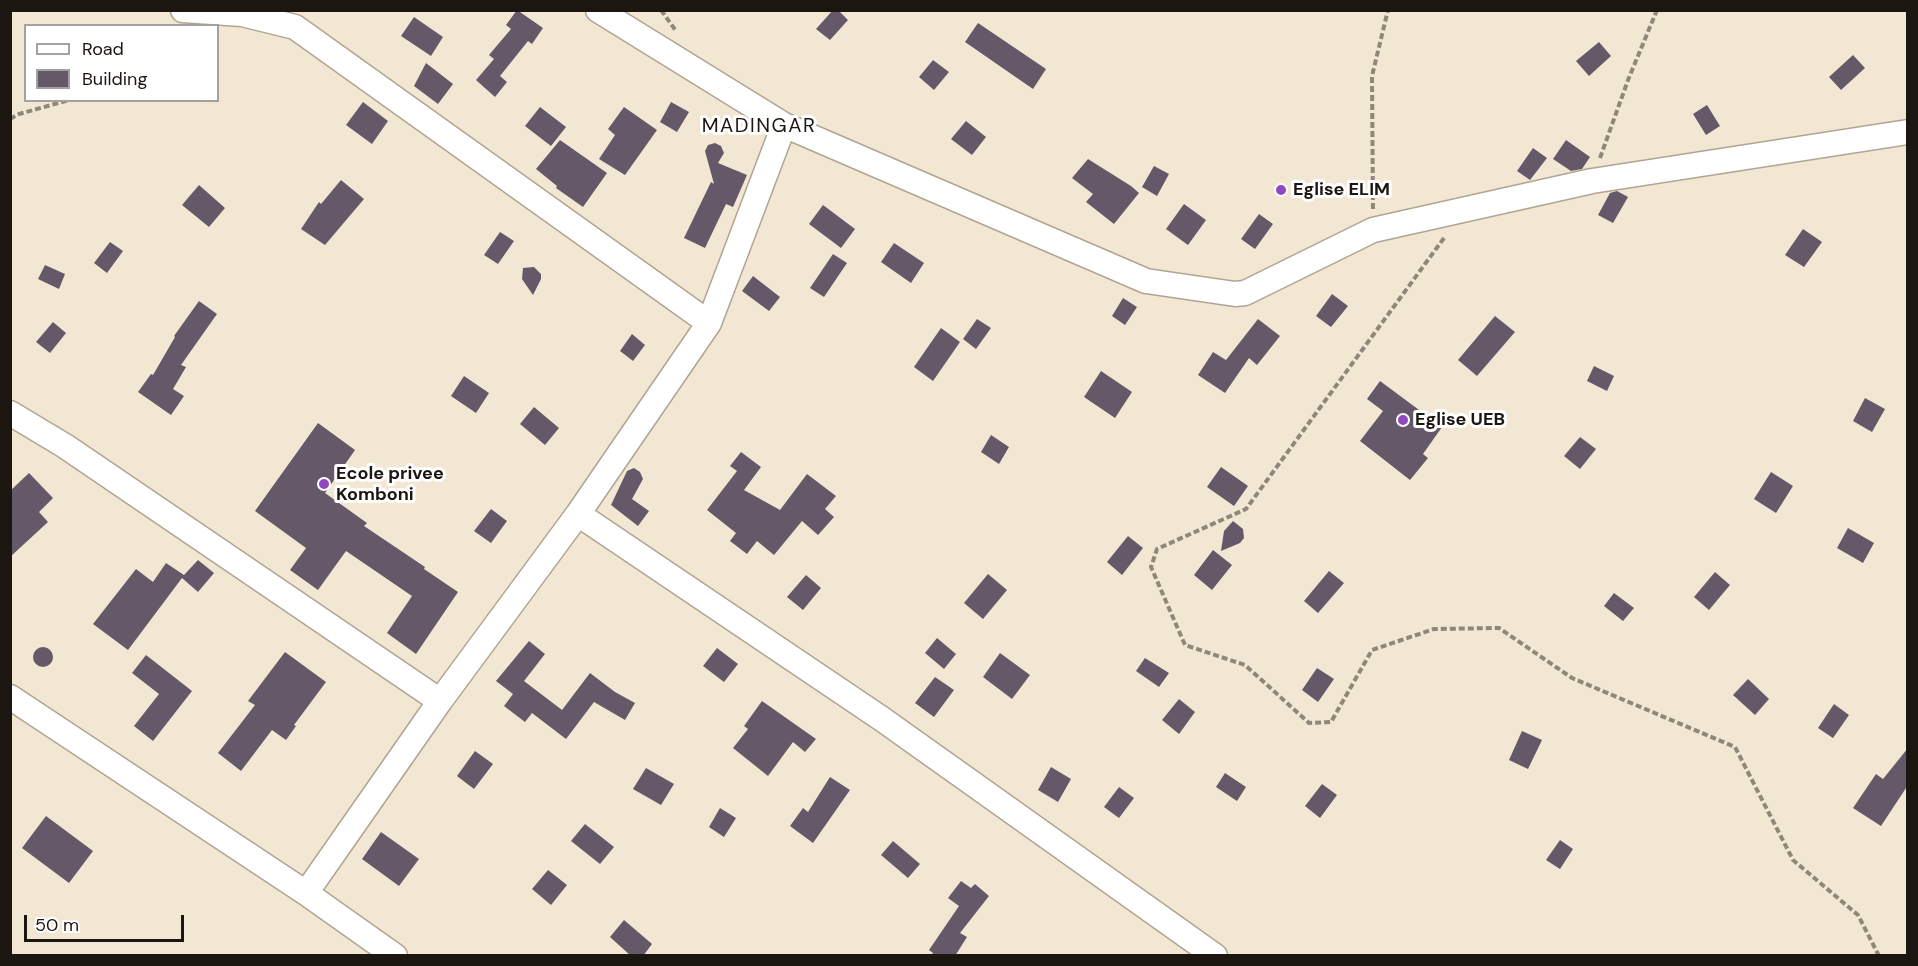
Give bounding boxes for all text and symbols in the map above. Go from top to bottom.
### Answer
legend [24,24,219,102]
text: Road [82,37,124,61]
text: Building [82,67,147,91]
district label: MADINGAR [702,115,816,139]
place label: Eglise ELIM [1293,179,1390,201]
marker: Eglise ELIM [1274,183,1288,197]
place label: Eglise UEB [1415,409,1505,431]
marker: Eglise UEB [1396,413,1410,427]
place label: Ecole privee Komboni [336,463,444,506]
marker: Ecole privee Komboni [317,477,331,491]
scale bar [27,903,188,941]
text: 50 m [35,913,79,937]

